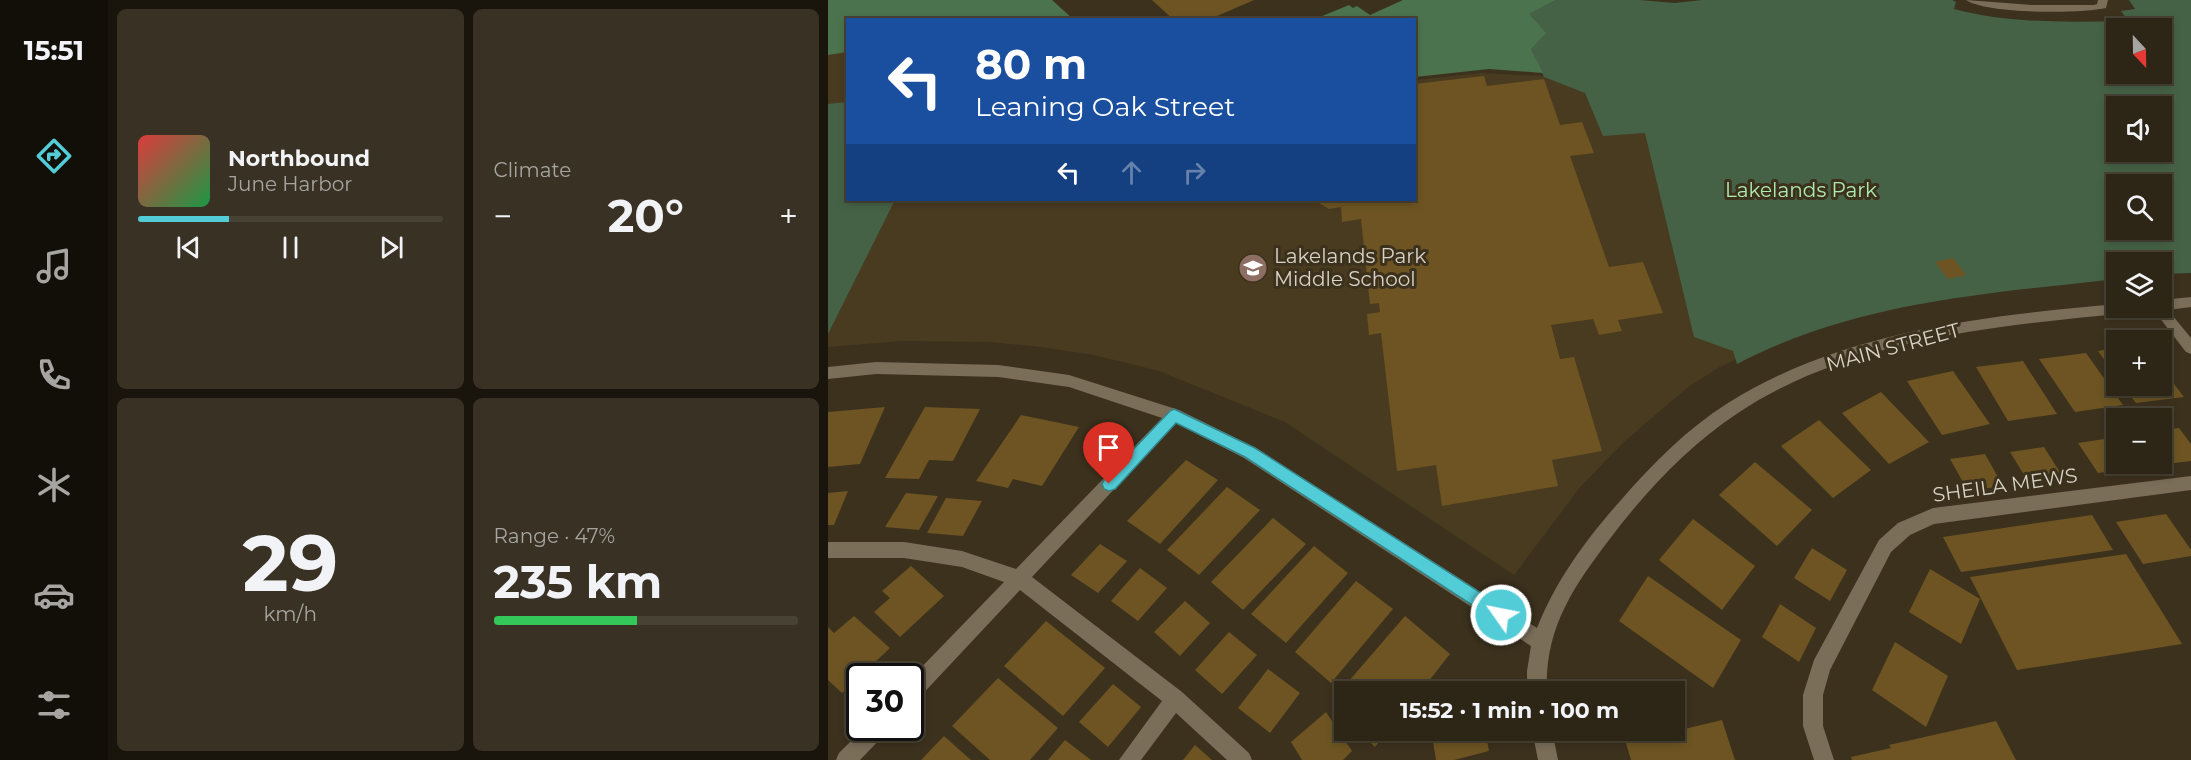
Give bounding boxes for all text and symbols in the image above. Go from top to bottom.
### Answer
north arrow [2106,18,2172,84]
map controls [2106,18,2172,474]
text: 15:51 [24,34,84,67]
text: 80 m [975,38,1087,90]
icon: left [876,42,954,120]
text: Leaning Oak Street [975,90,1235,123]
button: sound [2106,96,2172,162]
icon: directions [33,135,75,177]
text: Northbound [228,145,370,172]
icon: left [1052,156,1085,189]
icon: ahead [1115,156,1148,189]
icon: right [1178,156,1211,189]
text: Climate [494,158,571,182]
text: June Harbor [228,172,352,196]
button: search [2106,174,2172,240]
park label: Lakelands Park [1725,178,1877,202]
text: 20° [608,188,684,243]
text: − [494,196,512,236]
text: + [779,196,798,236]
icon: previous [172,231,205,264]
icon: pause [274,231,307,264]
icon: next [375,231,408,264]
place label: Lakelands Park Middle School [1274,244,1426,291]
icon: music [33,245,75,287]
school or university icon: Lakelands Park Middle School [1237,252,1269,284]
button: layers [2106,252,2172,318]
street label: MAIN STREET [1824,318,1963,376]
button: + [2106,330,2172,396]
icon: phone [33,354,75,396]
button: − [2106,408,2172,474]
pin [1083,422,1134,484]
icon: arrive [1092,431,1125,464]
street label: SHEILA MEWS [1931,463,2079,507]
icon: climate [33,464,75,506]
text: 29 [242,515,338,611]
text: Range · 47% [494,524,615,548]
text: 235 km [494,554,662,609]
icon: car [33,574,75,616]
position arrow [1469,583,1533,647]
text: km/h [264,602,317,626]
speed limit sign: 30 [846,663,924,741]
icon: filters [33,684,75,726]
text: 15:52 · 1 min · 100 m [1400,697,1619,724]

